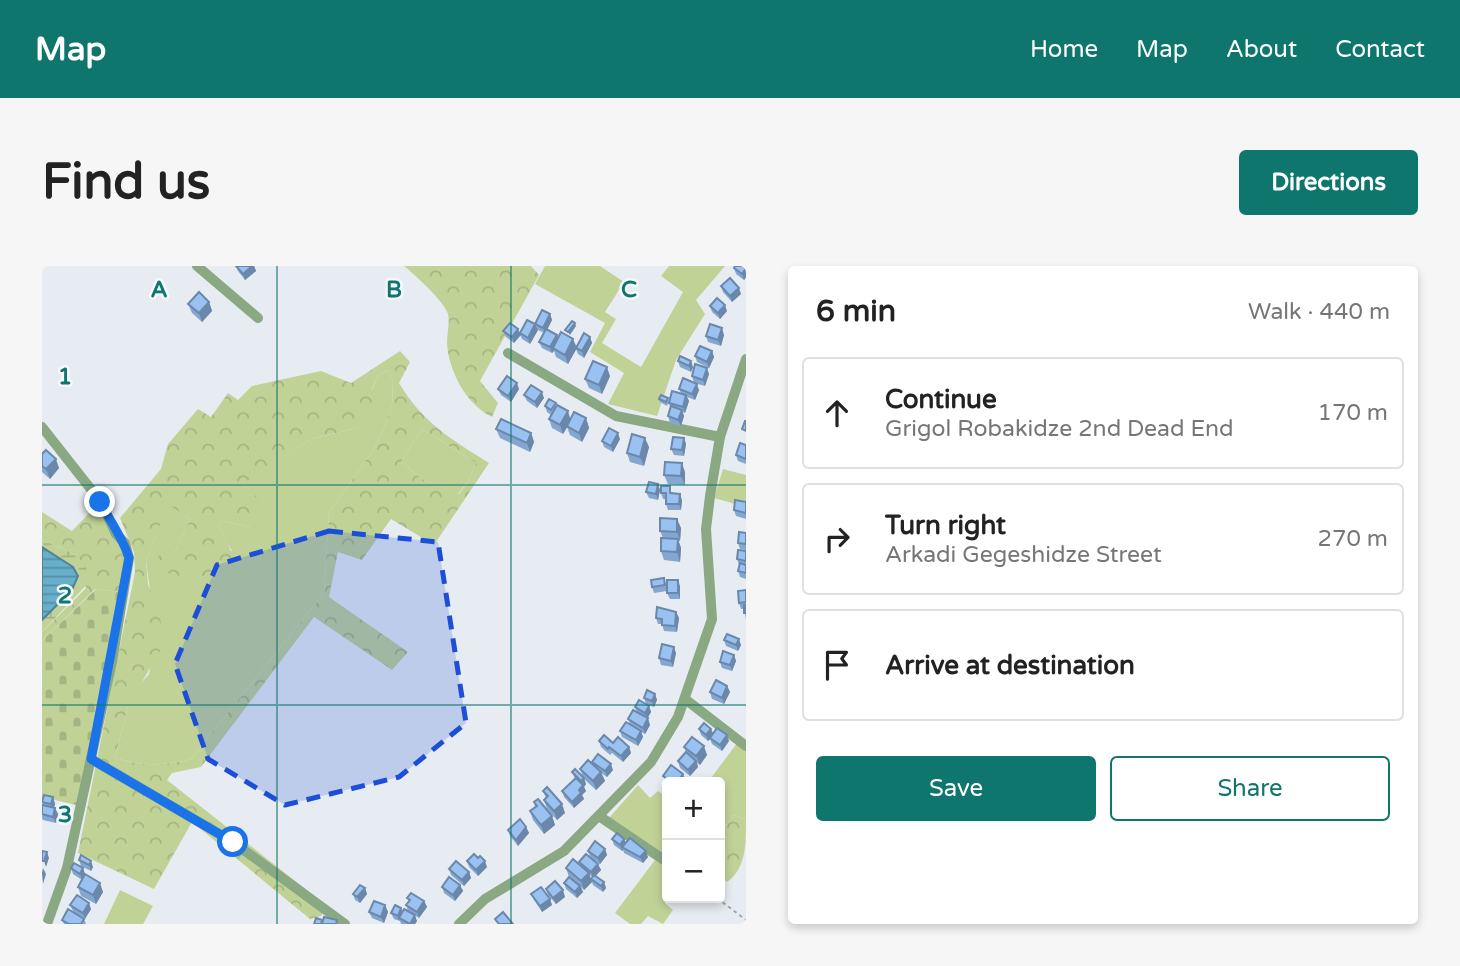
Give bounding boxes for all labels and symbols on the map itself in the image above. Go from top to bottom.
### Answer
text: A [150,276,168,304]
text: B [386,276,402,304]
text: C [621,276,637,304]
text: 1 [58,363,72,391]
route end [84,486,115,517]
text: 2 [58,582,72,610]
text: 3 [58,801,72,829]
route start [217,826,248,857]

